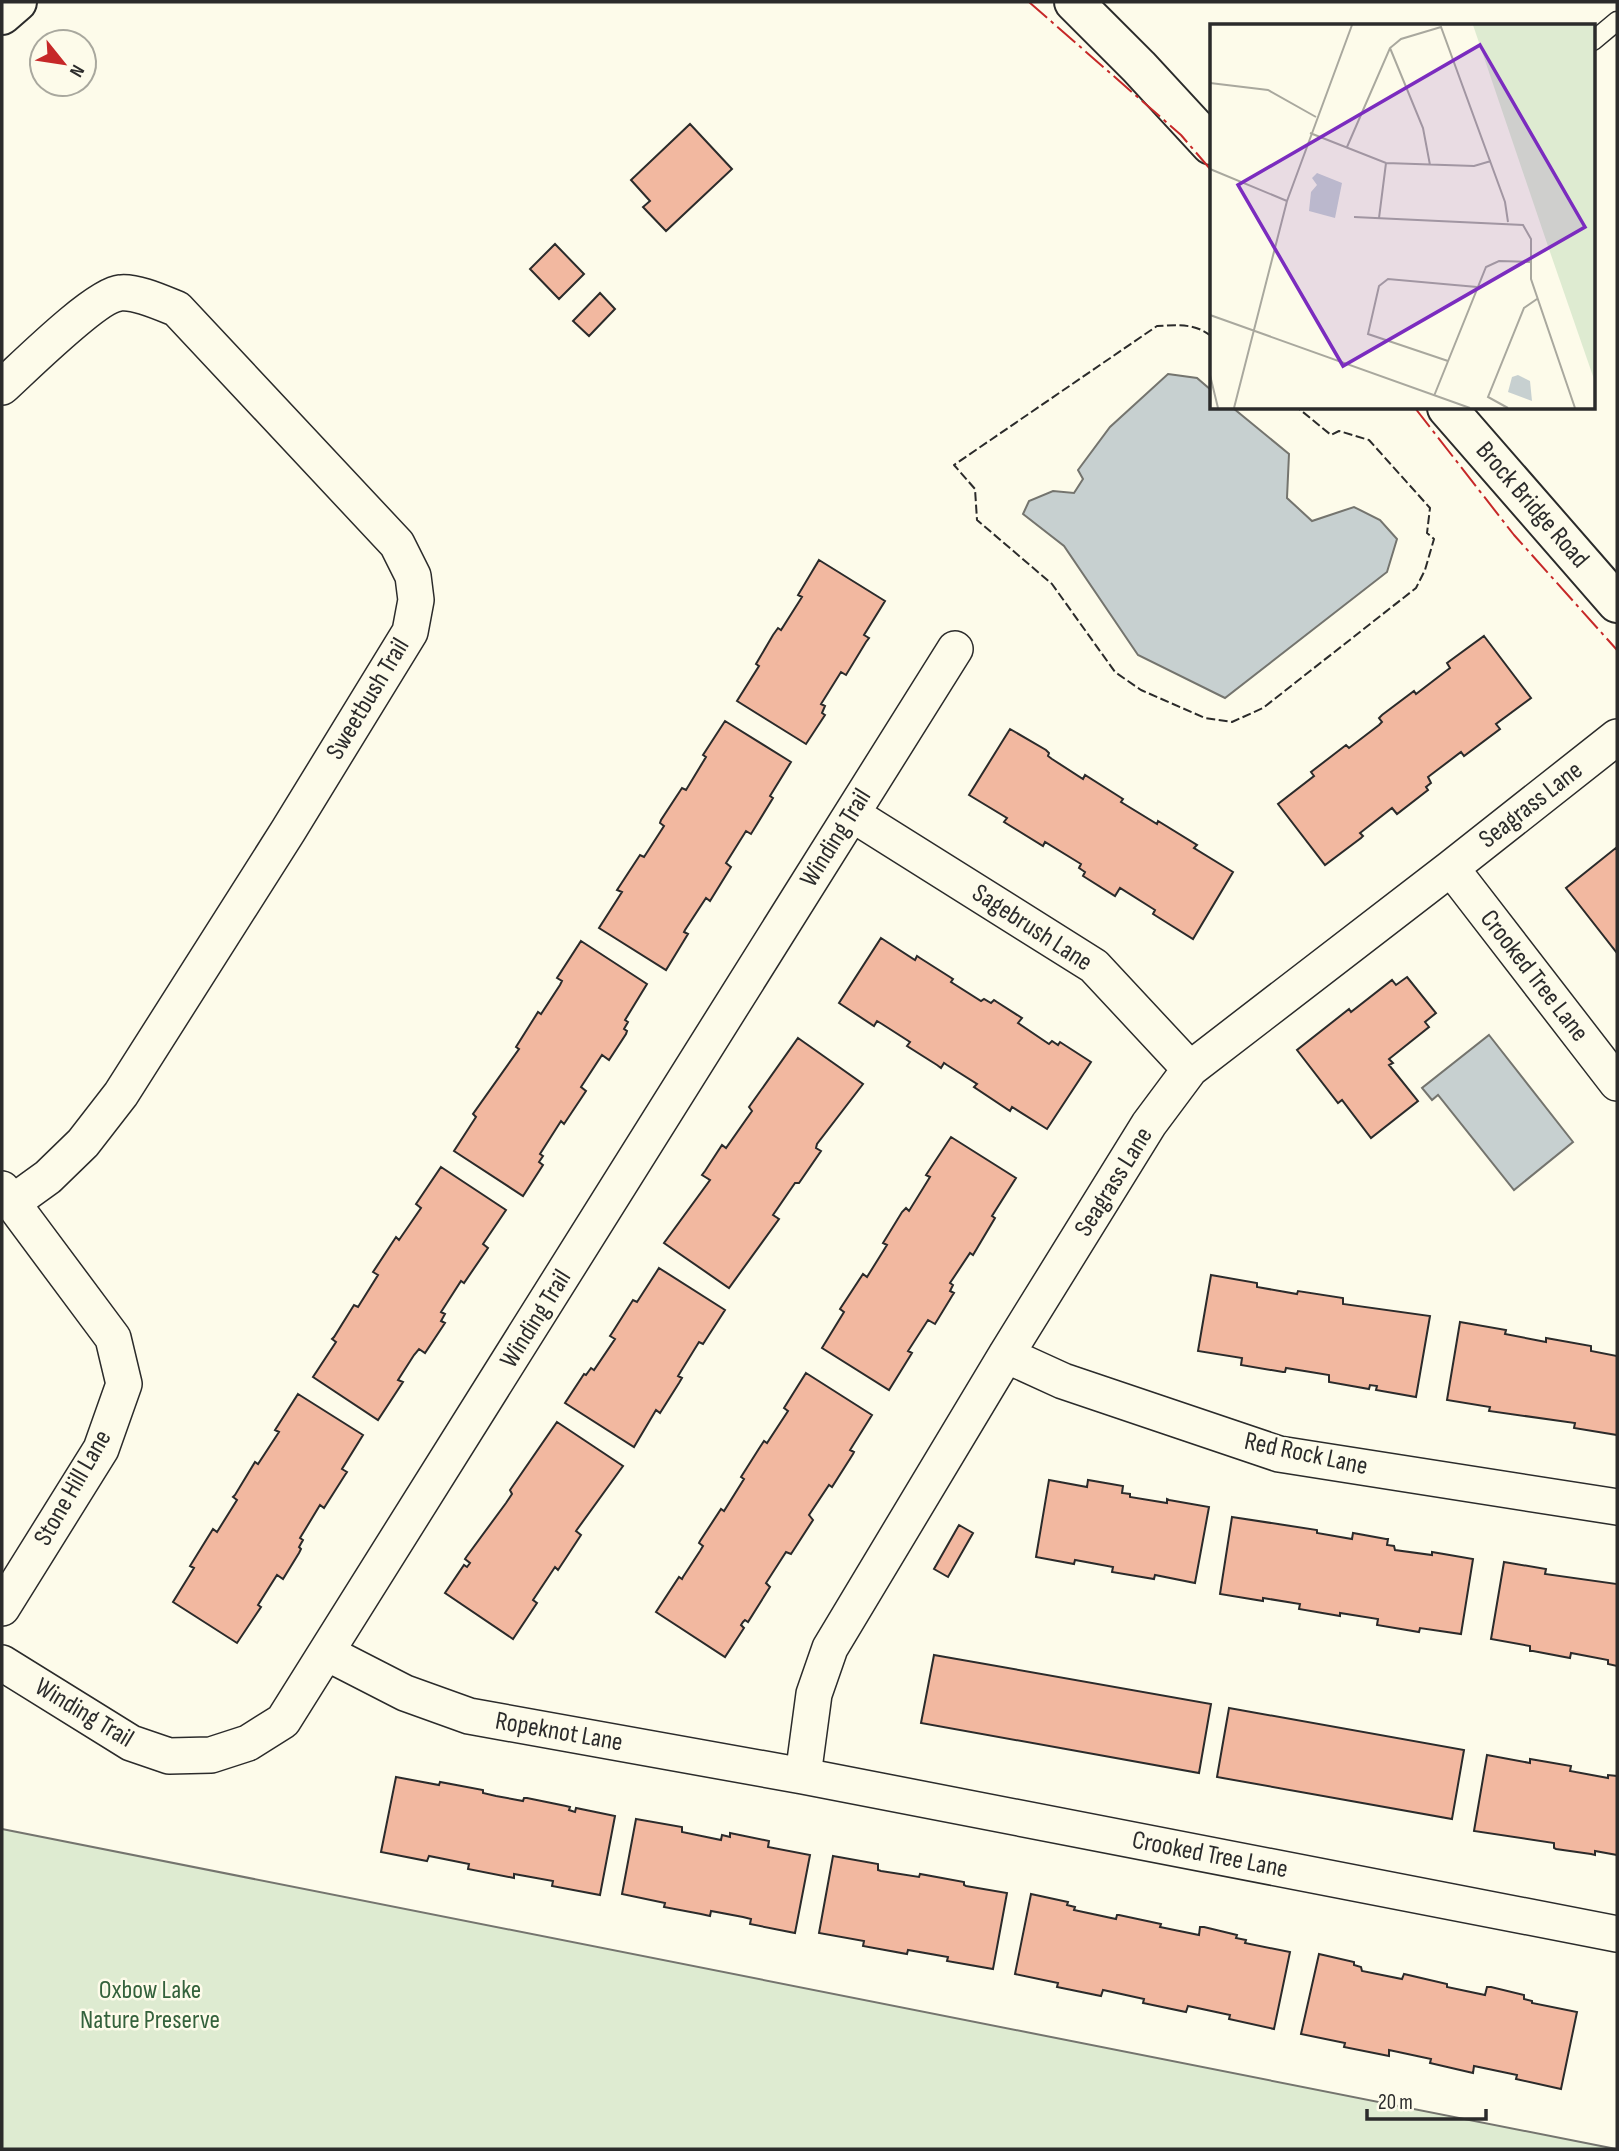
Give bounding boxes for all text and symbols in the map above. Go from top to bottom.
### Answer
inset map [1210,24,1594,410]
north arrow [28,28,98,98]
text: N [64,61,89,81]
street label: Brock Bridge Road [1469,436,1595,574]
street label: Sweetbush Trail [320,633,416,765]
street label: Seagrass Lane [1473,755,1589,855]
street label: Winding Trail [794,783,878,893]
street label: Sagebrush Lane [966,878,1098,978]
street label: Crooked Tree Lane [1473,904,1595,1048]
street label: Seagrass Lane [1068,1122,1160,1242]
street label: Winding Trail [494,1264,578,1374]
street label: Stone Hill Lane [27,1425,119,1551]
street label: Red Rock Lane [1241,1426,1371,1482]
street label: Winding Trail [29,1671,139,1755]
street label: Ropeknot Lane [493,1706,625,1758]
street label: Crooked Tree Lane [1129,1825,1291,1885]
park label: Oxbow Lake Nature Preserve [80,1975,220,2036]
scale bar [1367,2078,1486,2122]
text: 20 m [1378,2090,1413,2115]

